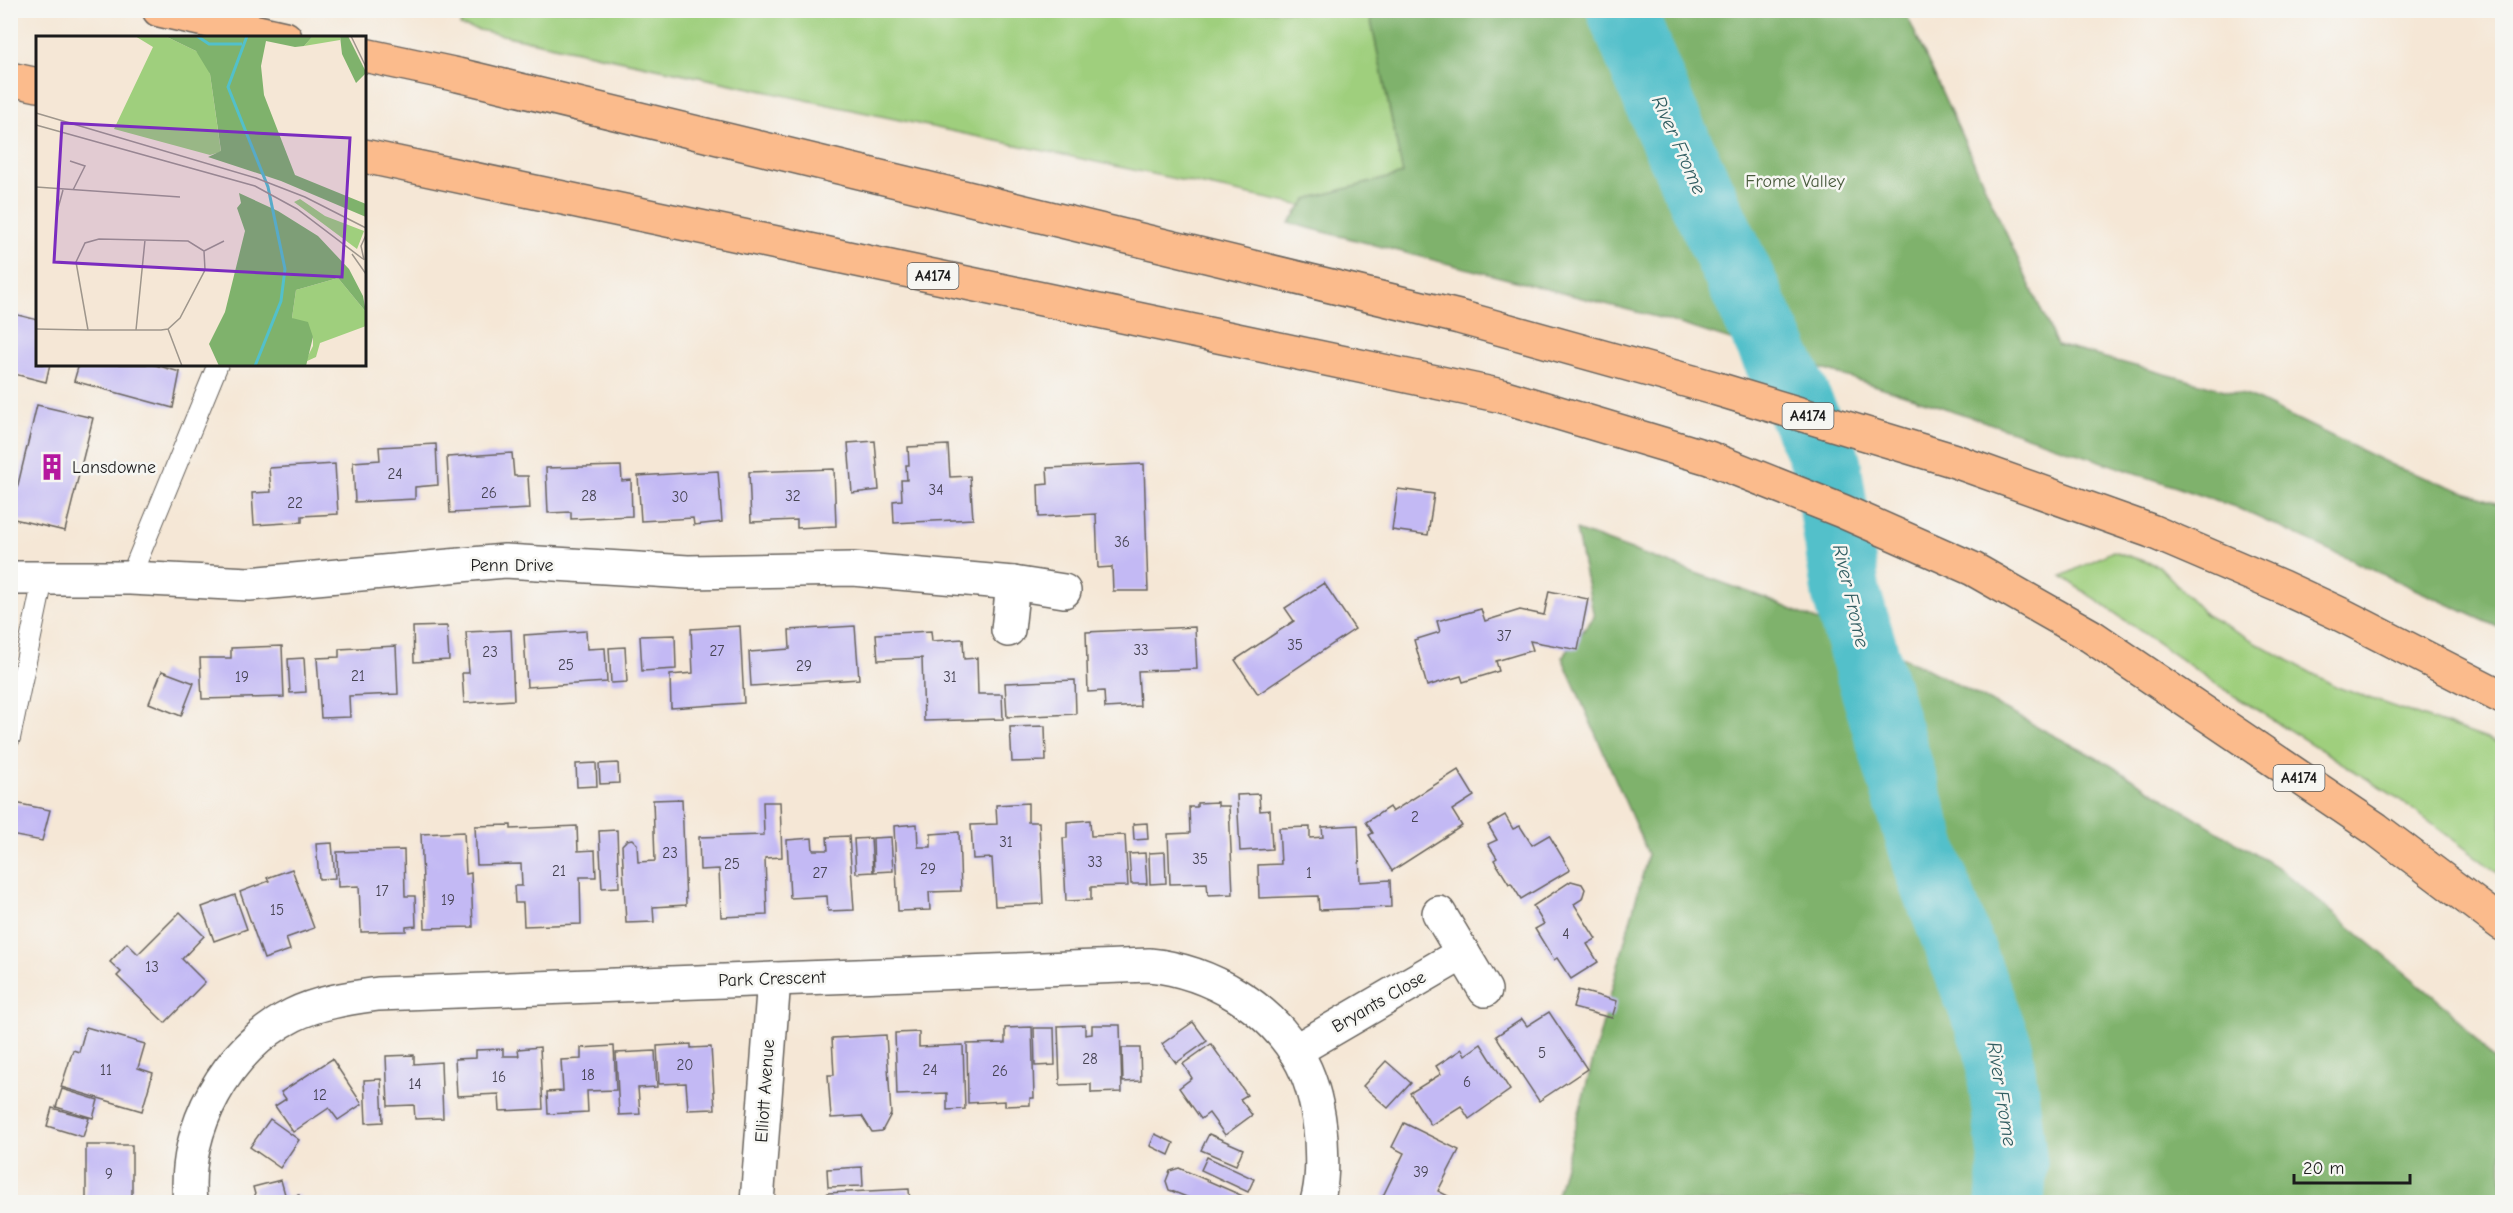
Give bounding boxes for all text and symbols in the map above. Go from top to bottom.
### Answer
inset map [36,36,366,366]
water label: River Frome [1647,92,1711,198]
park label: Frome Valley [1745,171,1846,192]
road number: A4174 [908,263,958,289]
road number: A4174 [1782,403,1834,429]
building icon: Lansdowne [37,452,67,482]
place label: Lansdowne [72,457,156,478]
house number: 24 [387,465,403,483]
house number: 34 [929,481,943,499]
house number: 26 [481,484,497,502]
house number: 28 [581,487,597,505]
house number: 32 [785,487,801,505]
house number: 30 [672,488,688,506]
house number: 22 [287,494,303,512]
house number: 36 [1114,533,1130,551]
water label: River Frome [1828,542,1874,650]
street label: Penn Drive [471,555,554,576]
house number: 37 [1497,627,1511,645]
house number: 35 [1287,636,1303,654]
house number: 33 [1133,641,1149,659]
house number: 27 [710,642,724,660]
house number: 23 [482,643,498,661]
house number: 25 [558,656,574,674]
house number: 29 [796,657,812,675]
house number: 21 [351,667,365,685]
house number: 19 [235,668,249,686]
house number: 31 [943,668,957,686]
road number: A4174 [2274,765,2324,791]
house number: 2 [1411,808,1419,826]
house number: 31 [999,833,1013,851]
house number: 23 [662,844,678,862]
house number: 35 [1192,850,1208,868]
house number: 33 [1087,853,1103,871]
house number: 25 [724,855,740,873]
house number: 29 [920,860,936,878]
house number: 21 [552,862,566,880]
house number: 27 [813,864,827,882]
house number: 1 [1306,864,1312,882]
house number: 17 [375,882,389,900]
house number: 19 [441,891,455,909]
house number: 15 [270,901,284,919]
house number: 4 [1562,925,1570,943]
house number: 13 [145,958,159,976]
street label: Park Crescent [718,967,827,991]
street label: Bryants Close [1328,967,1430,1037]
street label: Elliott Avenue [751,1039,779,1143]
water label: River Frome [1982,1040,2022,1148]
house number: 5 [1538,1044,1546,1062]
house number: 28 [1082,1050,1098,1068]
house number: 20 [677,1056,693,1074]
house number: 11 [100,1061,112,1079]
house number: 24 [922,1061,938,1079]
house number: 26 [992,1062,1008,1080]
house number: 18 [581,1066,595,1084]
house number: 16 [492,1068,506,1086]
house number: 6 [1463,1073,1471,1091]
house number: 14 [408,1075,422,1093]
house number: 12 [313,1086,327,1104]
scale bar [2294,1147,2410,1185]
text: 20 m [2303,1158,2344,1179]
house number: 39 [1413,1163,1429,1181]
house number: 9 [105,1165,113,1183]

